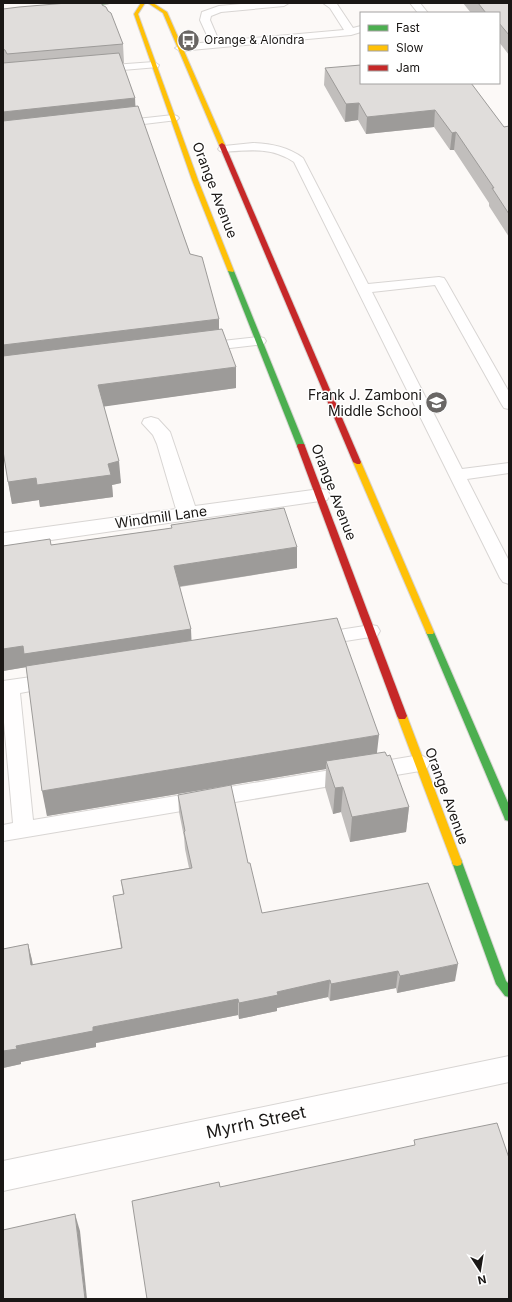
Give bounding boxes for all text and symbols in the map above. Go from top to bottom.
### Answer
legend [360,12,500,84]
text: Fast [396,20,420,35]
bus stop icon: Orange & Alondra [175,27,201,53]
place label: Orange & Alondra [204,32,304,47]
text: Slow [396,40,424,55]
text: Jam [396,60,420,75]
street label: Orange Avenue [189,139,242,240]
place label: Frank J. Zamboni Middle School [308,386,422,419]
school or university icon: Frank J. Zamboni Middle School [424,390,450,416]
street label: Orange Avenue [308,441,361,542]
street label: Windmill Lane [114,502,208,531]
street label: Orange Avenue [422,745,473,847]
street label: Myrrh Street [204,1102,308,1142]
north arrow [460,1250,500,1290]
text: N [477,1272,488,1288]

